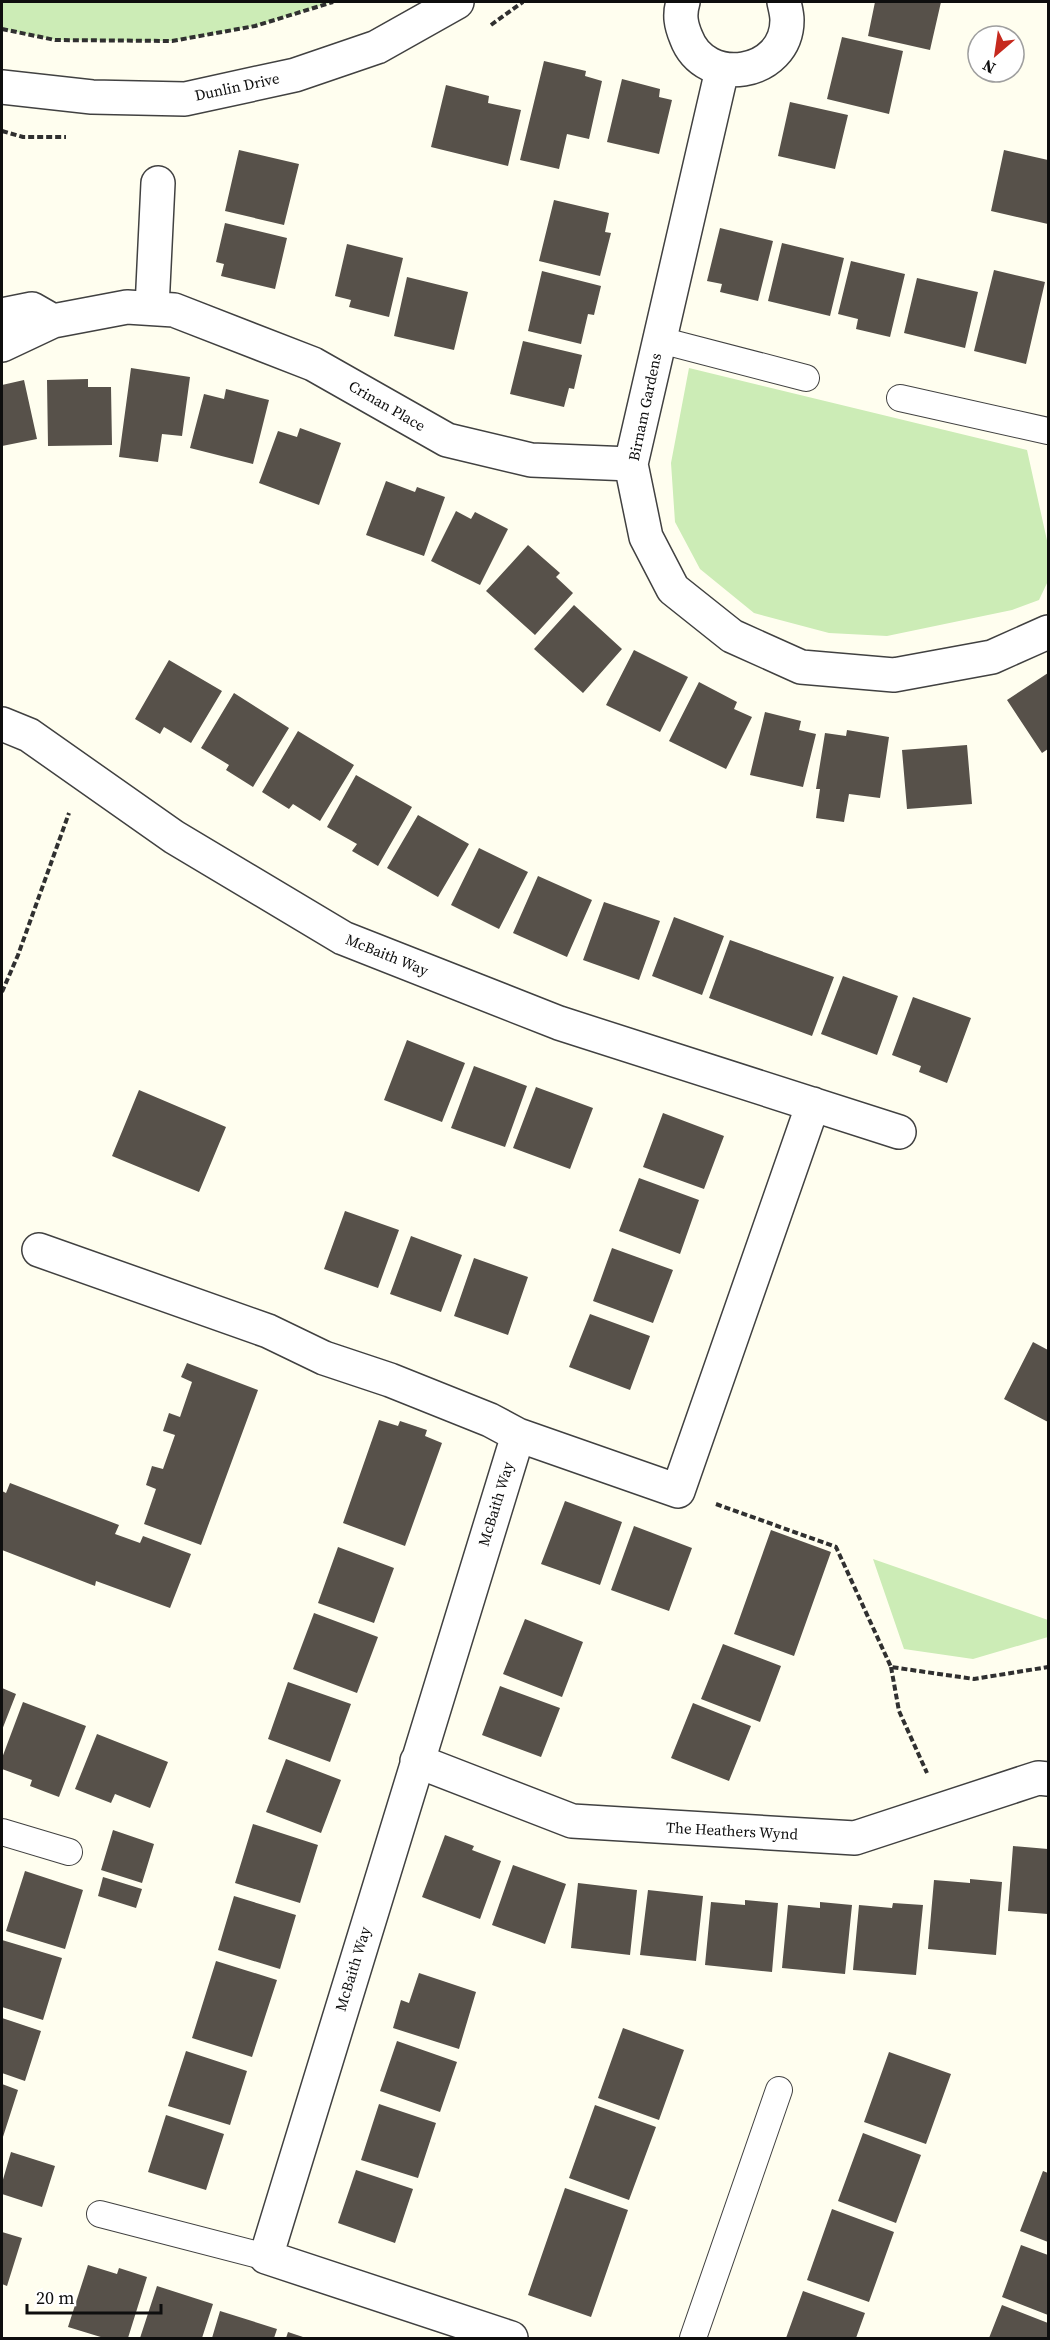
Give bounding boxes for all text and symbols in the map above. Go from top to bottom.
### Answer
north arrow [966,24,1026,84]
text: N [978,55,999,80]
street label: Dunlin Drive [193,67,282,106]
street label: Birnam Gardens [623,351,666,463]
street label: Crinan Place [345,375,430,436]
street label: McBaith Way [343,928,432,981]
street label: McBaith Way [473,1459,518,1549]
street label: The Heathers Wynd [665,1817,799,1844]
street label: McBaith Way [330,1924,375,2014]
scale bar [27,2277,160,2315]
text: 20 m [36,2285,74,2310]

